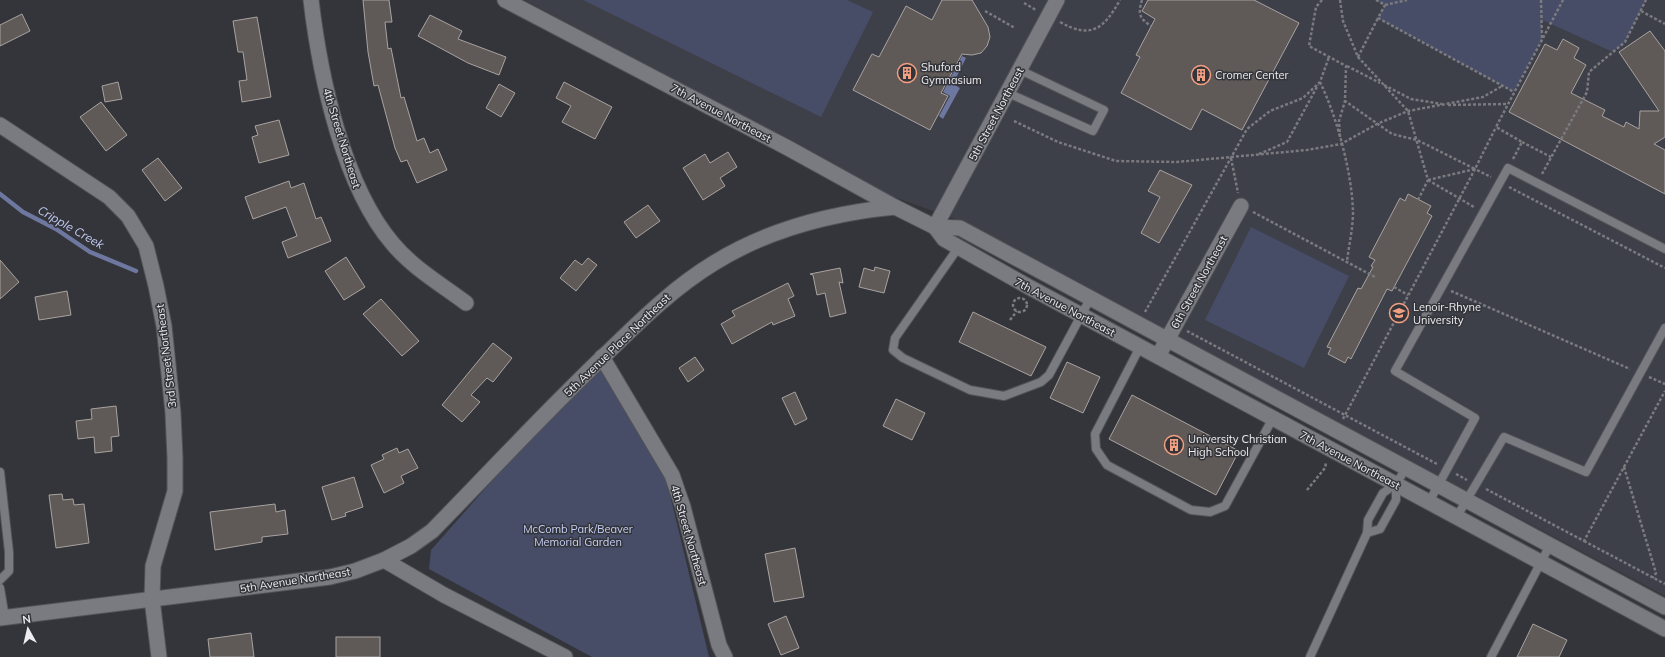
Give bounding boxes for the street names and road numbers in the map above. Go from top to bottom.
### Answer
street label: 5th Street Northeast [965,65,1027,163]
street label: 7th Avenue Northeast [668,81,774,146]
street label: 4th Street Northeast [320,86,364,190]
street label: 6th Street Northeast [1168,233,1230,331]
street label: 7th Avenue Northeast [1012,275,1118,340]
street label: 5th Avenue Place Northeast [561,290,673,400]
street label: 3rd Street Northeast [153,303,179,409]
street label: 7th Avenue Northeast [1297,428,1403,493]
street label: 4th Street Northeast [668,483,710,587]
street label: 5th Avenue Northeast [239,564,351,596]

